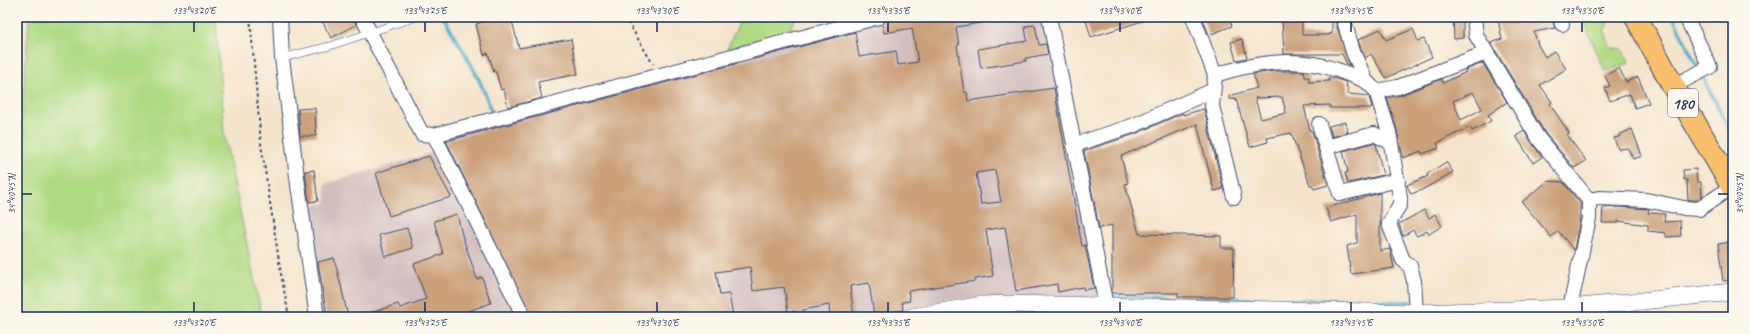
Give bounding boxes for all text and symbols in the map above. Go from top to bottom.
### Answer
text: 133°43'20"E [172,4,217,17]
text: 133°43'25"E [403,4,448,17]
text: 133°43'30"E [635,4,680,17]
text: 133°43'35"E [866,4,911,17]
text: 133°43'40"E [1098,4,1143,17]
text: 133°43'45"E [1329,4,1374,17]
text: 133°43'50"E [1560,4,1605,17]
road number: 180 [1668,89,1698,117]
text: 34°40'45"N [5,172,18,214]
text: 34°40'45"N [1733,172,1746,214]
text: 133°43'20"E [172,316,217,329]
text: 133°43'25"E [403,316,448,329]
text: 133°43'30"E [635,316,680,329]
text: 133°43'35"E [866,316,911,329]
text: 133°43'40"E [1098,316,1143,329]
text: 133°43'45"E [1329,316,1374,329]
text: 133°43'50"E [1560,316,1605,329]

